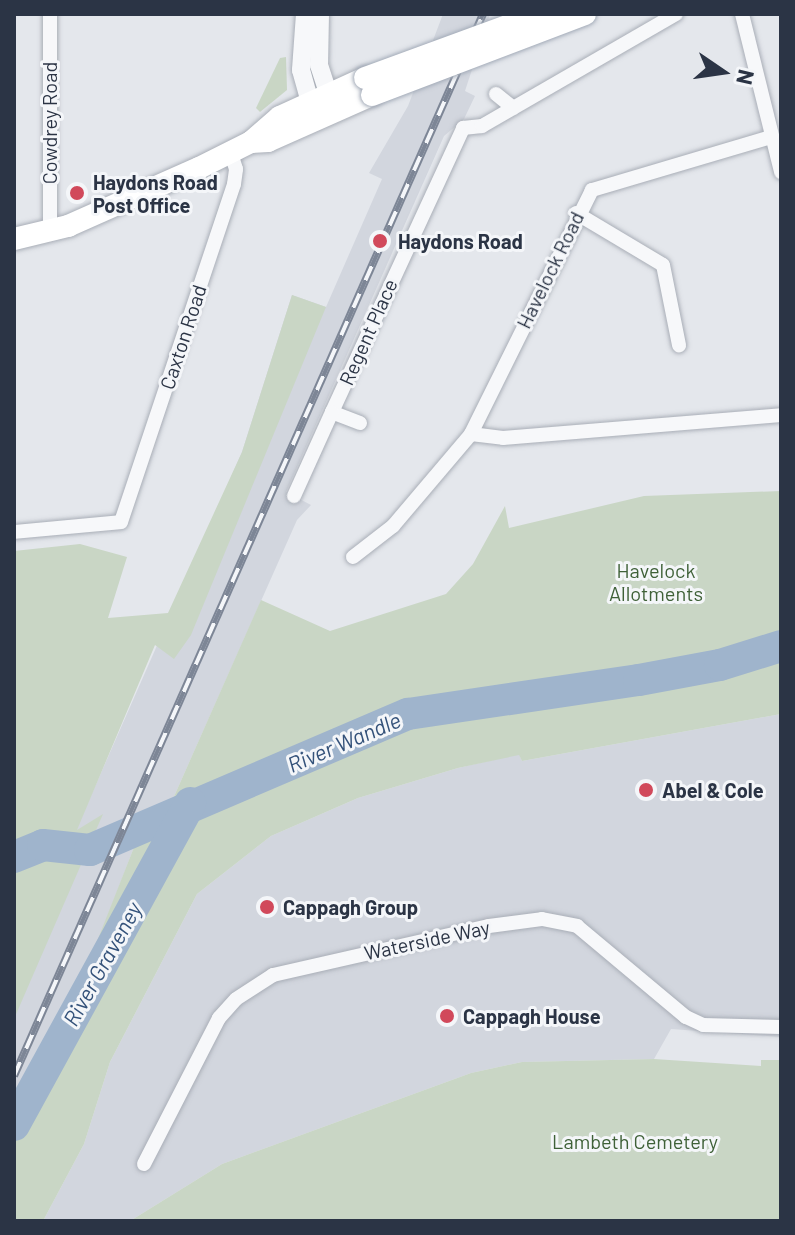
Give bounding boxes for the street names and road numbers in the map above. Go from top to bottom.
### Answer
street label: Cowdrey Road [37,62,61,184]
street label: Havelock Road [511,208,589,332]
street label: Regent Place [334,275,402,389]
street label: Caxton Road [155,282,211,392]
street label: Waterside Way [362,915,492,965]

